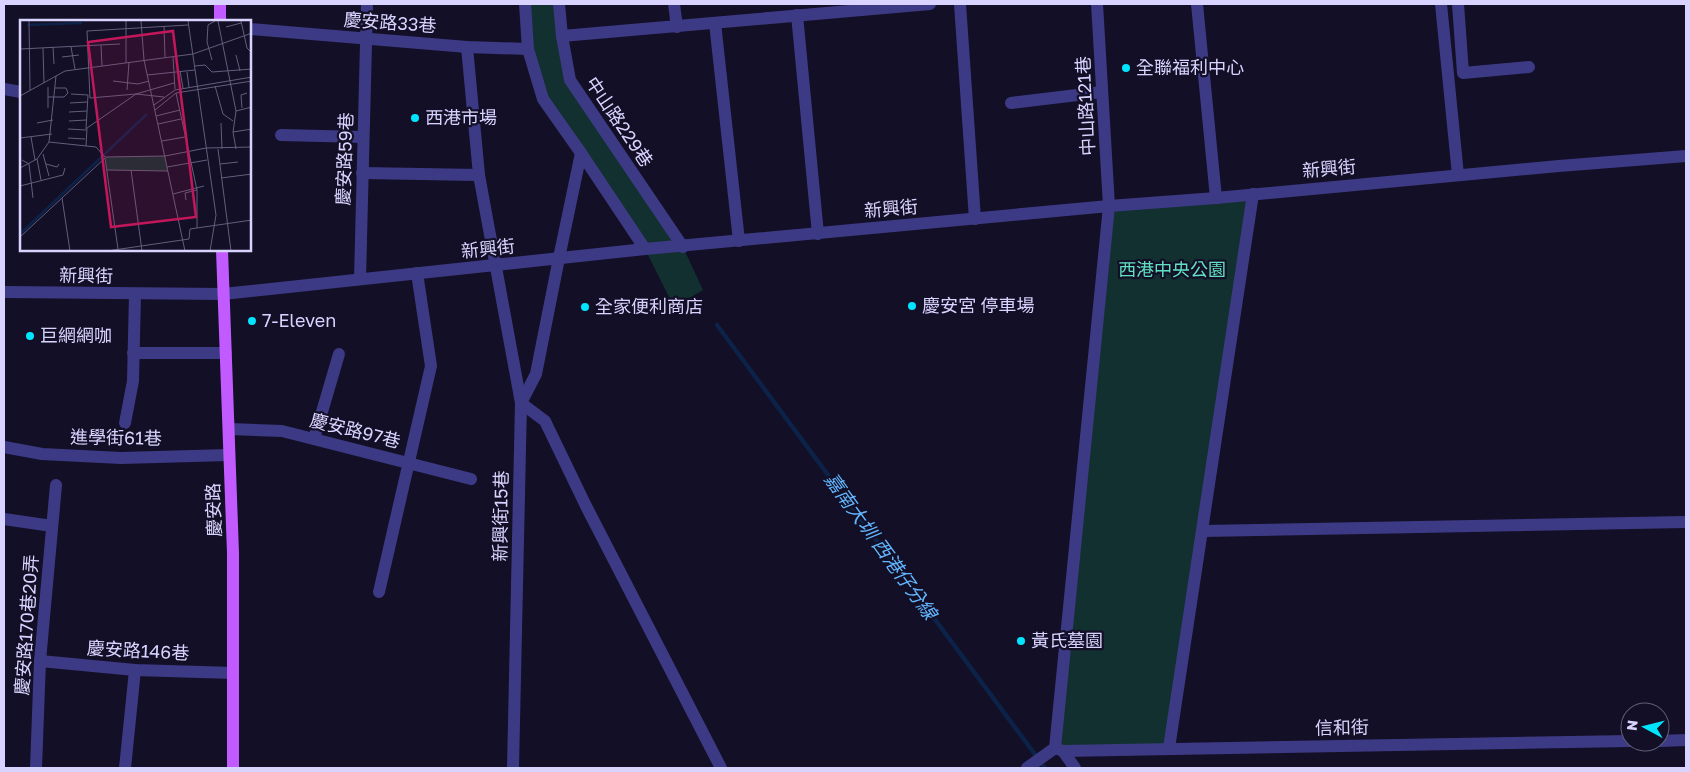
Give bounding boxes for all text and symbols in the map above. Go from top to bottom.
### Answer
street label: 慶安路33巷 [343,8,437,36]
inset map [20,20,251,251]
street label: 中山路121巷 [1071,56,1099,157]
place label: 全聯福利中心 [1136,56,1244,78]
marker: 全聯福利中心 [1120,62,1132,74]
street label: 中山路229巷 [582,72,658,171]
place label: 西港市場 [425,106,497,128]
street label: 慶安路59巷 [331,112,357,206]
marker: 西港市場 [409,112,421,124]
street label: 新興街 [1301,155,1357,181]
street label: 新興街 [863,195,919,221]
street label: 新興街 [460,234,516,262]
park label: 西港中央公園 [1118,258,1226,280]
street label: 新興街 [59,264,113,286]
place label: 慶安宮 停車場 [922,294,1035,316]
place label: 全家便利商店 [595,295,703,317]
marker: 慶安宮 停車場 [906,300,918,312]
marker: 全家便利商店 [579,301,591,313]
place label: 7-Eleven [262,309,336,331]
marker: 7-Eleven [246,315,258,327]
place label: 巨網網咖 [40,324,112,346]
marker: 巨網網咖 [24,330,36,342]
street label: 慶安路97巷 [308,408,403,452]
street label: 進學街61巷 [70,425,162,449]
water label: 嘉南大圳 西港仔分線 [820,468,944,625]
street label: 新興街15巷 [488,470,512,562]
street label: 慶安路 [201,483,225,537]
street label: 慶安路170巷20弄 [10,554,42,696]
place label: 黃氏墓園 [1031,629,1103,651]
marker: 黃氏墓園 [1015,635,1027,647]
street label: 慶安路146巷 [86,636,190,664]
north arrow [1620,702,1670,752]
street label: 信和街 [1315,716,1369,738]
text: N [1623,719,1641,732]

